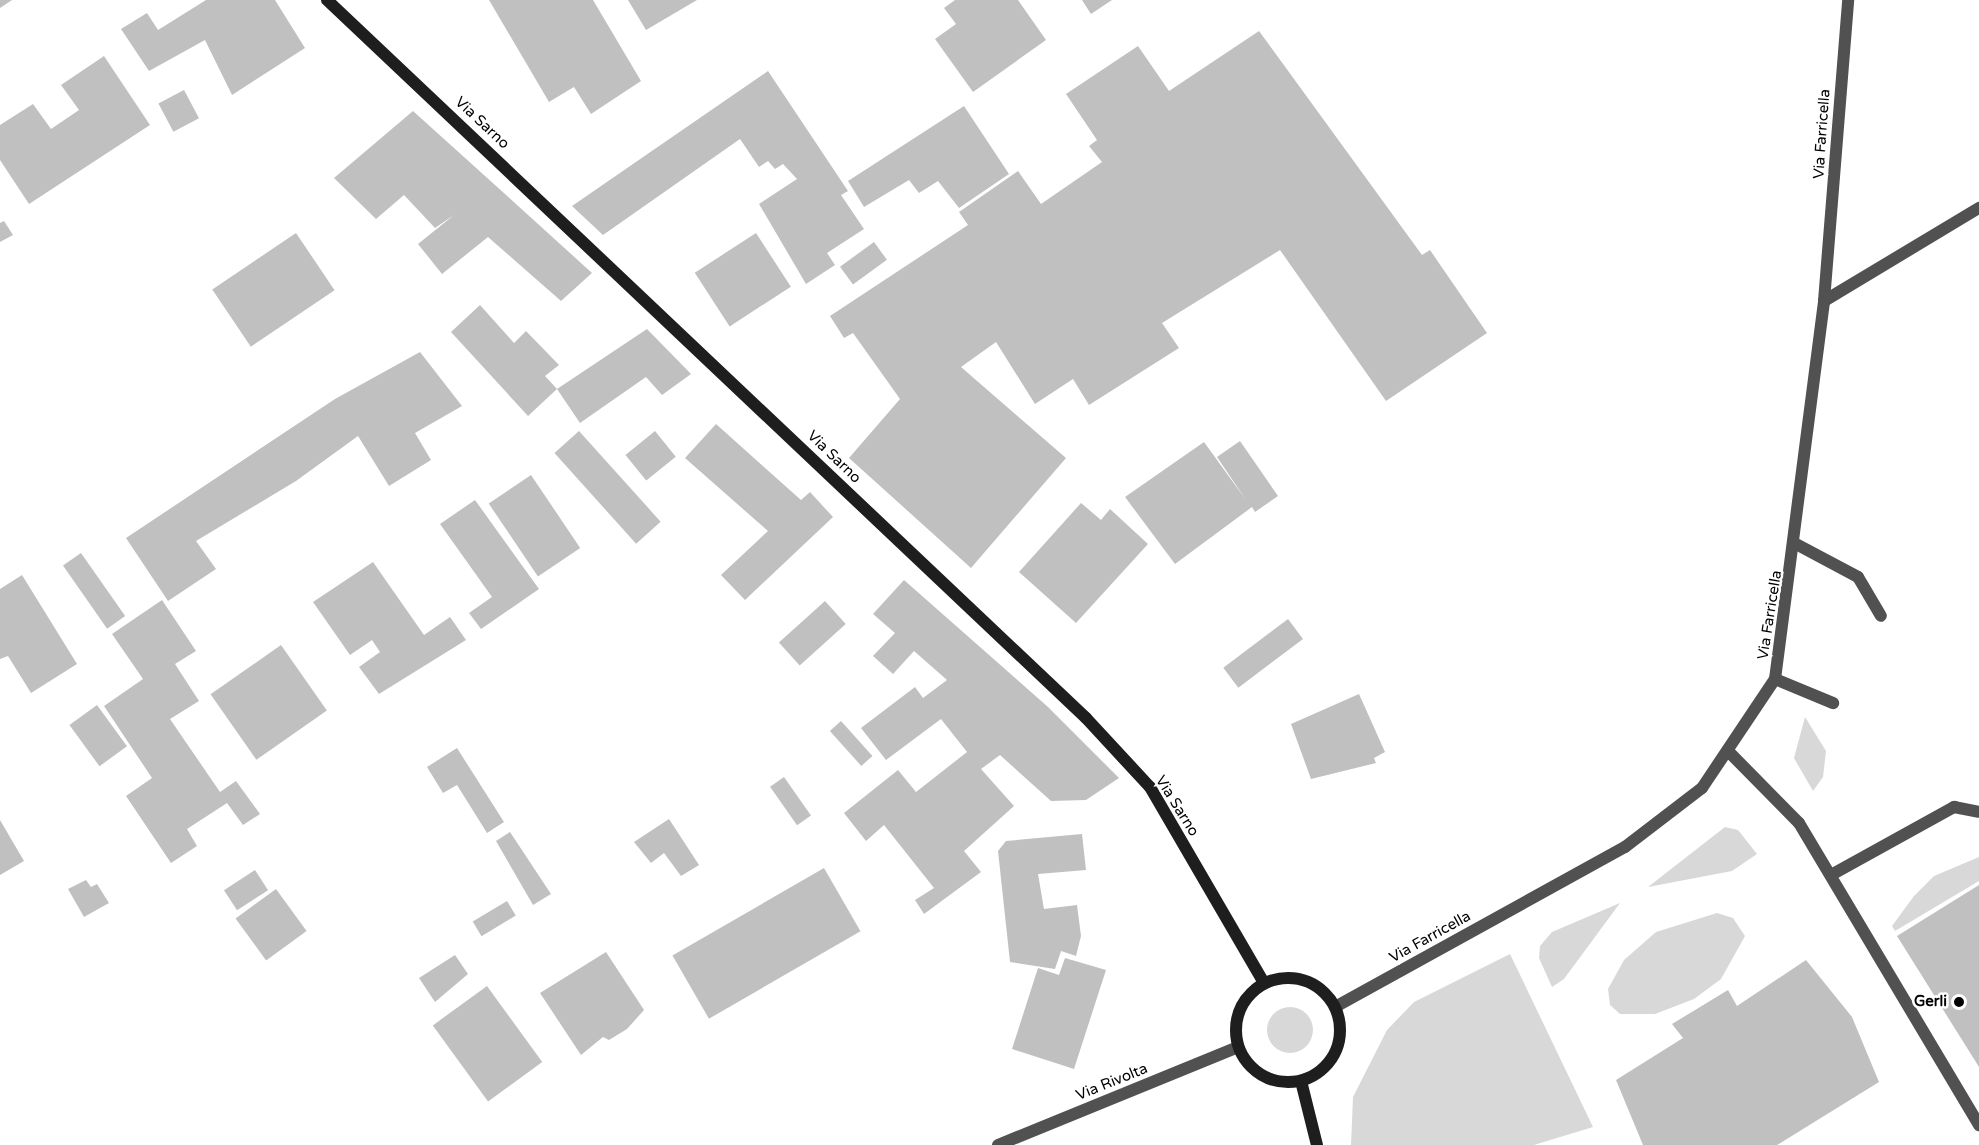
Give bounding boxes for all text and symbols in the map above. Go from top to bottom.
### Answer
street label: Via Farricella [1810,88,1834,180]
street label: Via Sarno [451,93,513,153]
street label: Via Sarno [803,427,865,487]
street label: Via Farricella [1754,569,1786,661]
street label: Via Sarno [1151,772,1203,840]
street label: Via Farricella [1386,907,1474,967]
place label: Gerli [1914,993,1947,1011]
marker: Gerli [1952,995,1966,1009]
street label: Via Rivolta [1074,1059,1150,1105]

